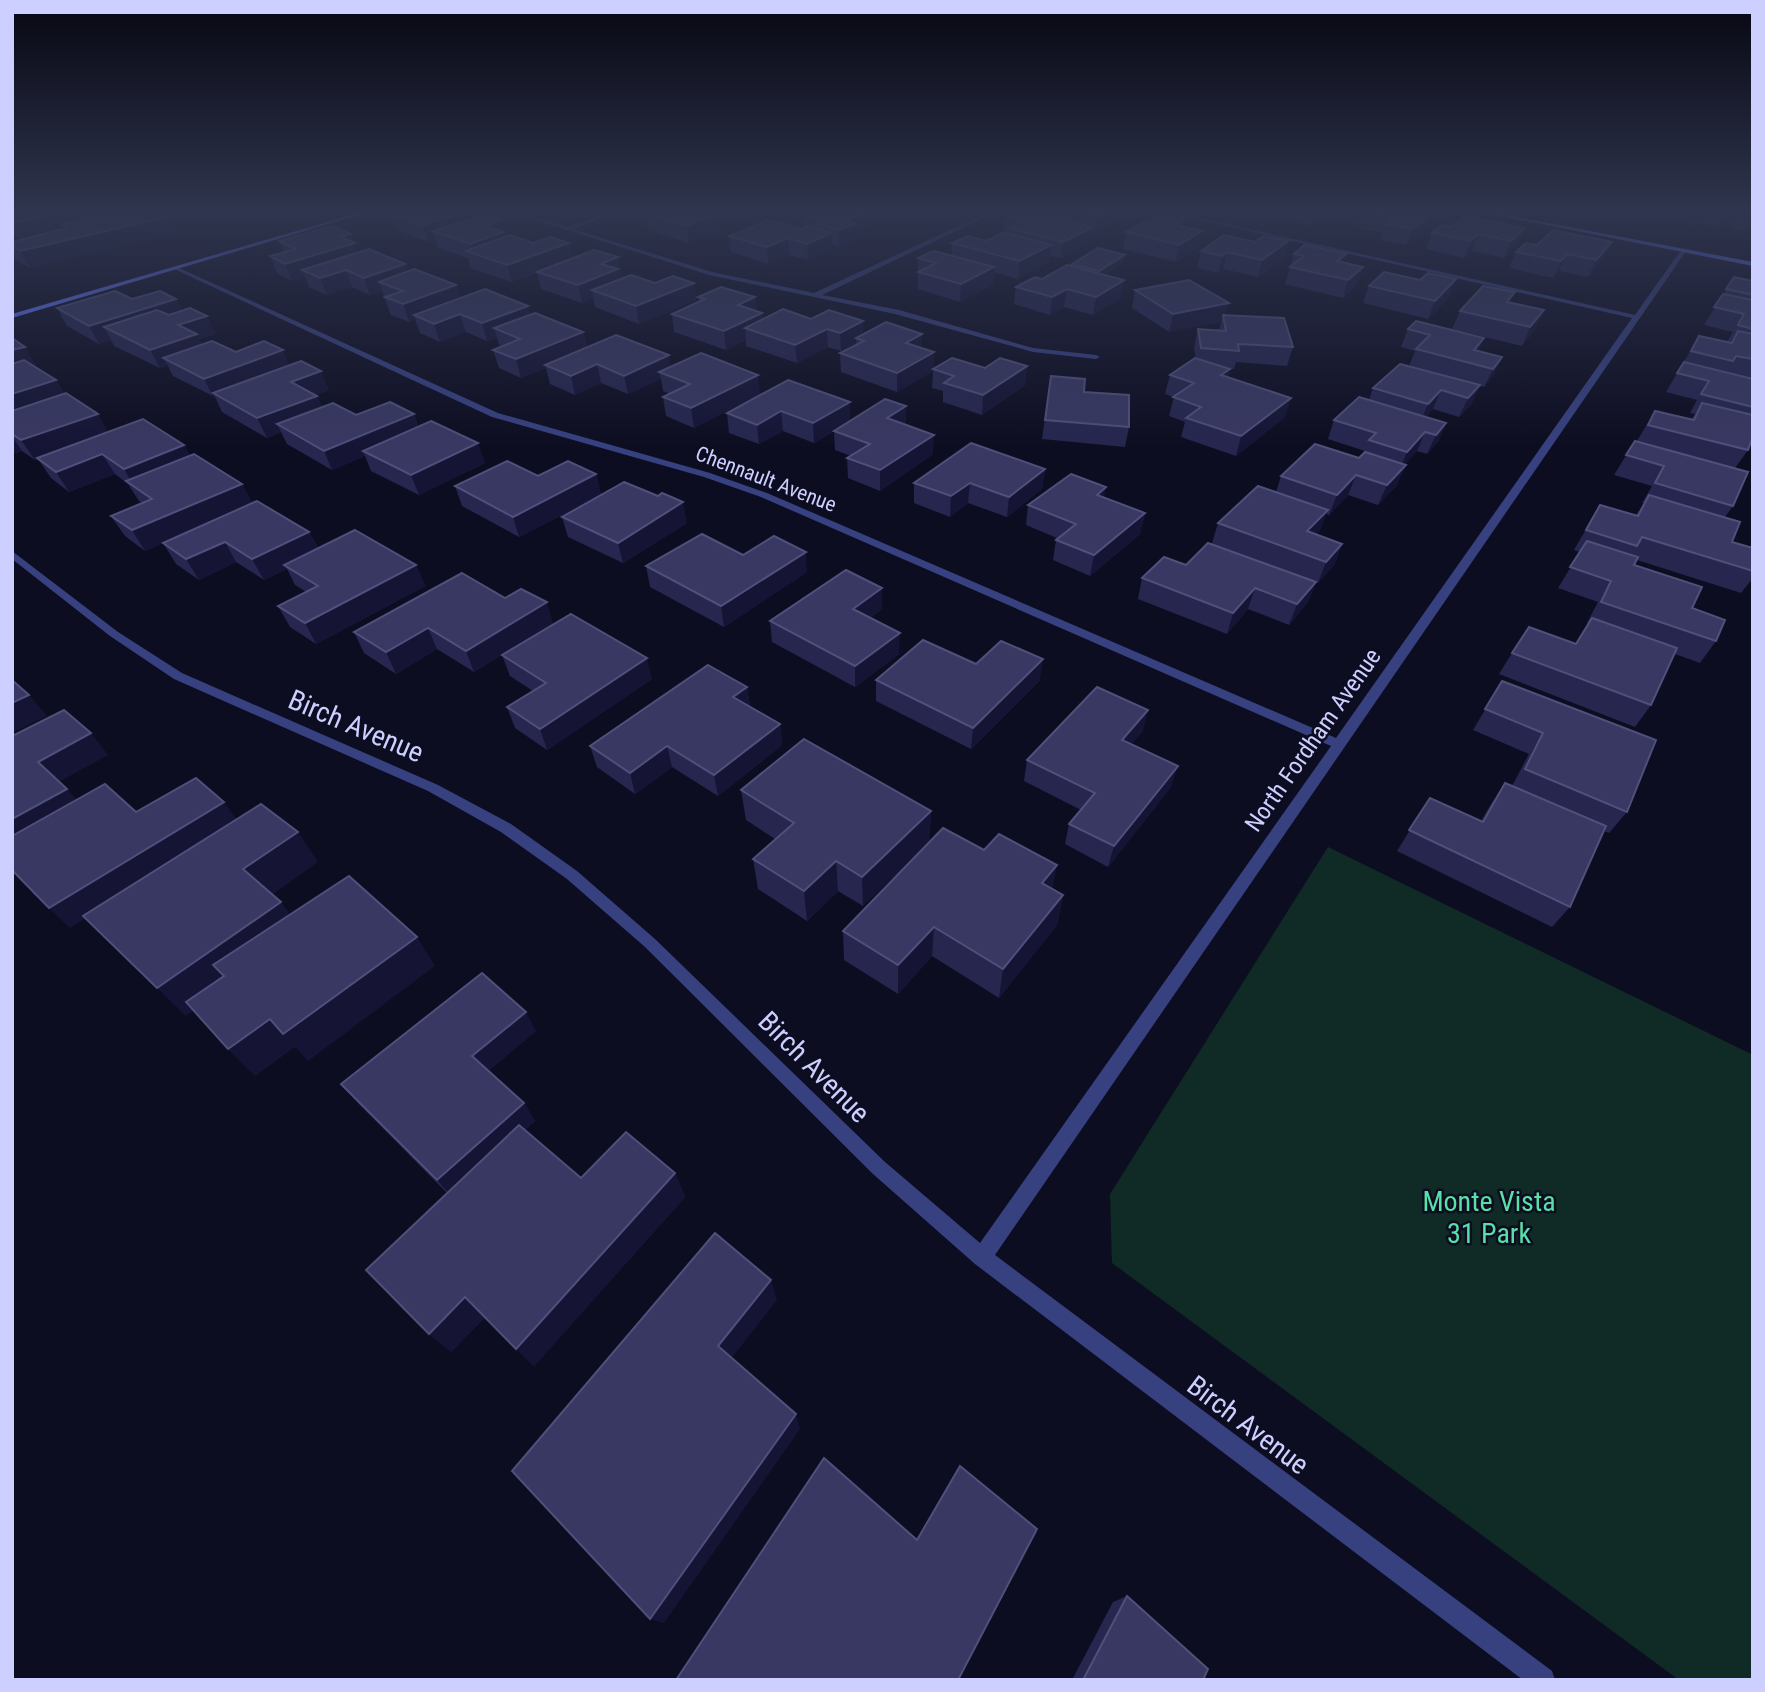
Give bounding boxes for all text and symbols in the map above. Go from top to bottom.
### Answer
street label: Chennault Avenue [692,441,840,517]
street label: North Fordham Avenue [1239,643,1387,837]
street label: Birch Avenue [284,683,428,769]
street label: Birch Avenue [752,1005,876,1129]
park label: Monte Vista 31 Park [1422,1185,1556,1250]
street label: Birch Avenue [1181,1369,1315,1481]

